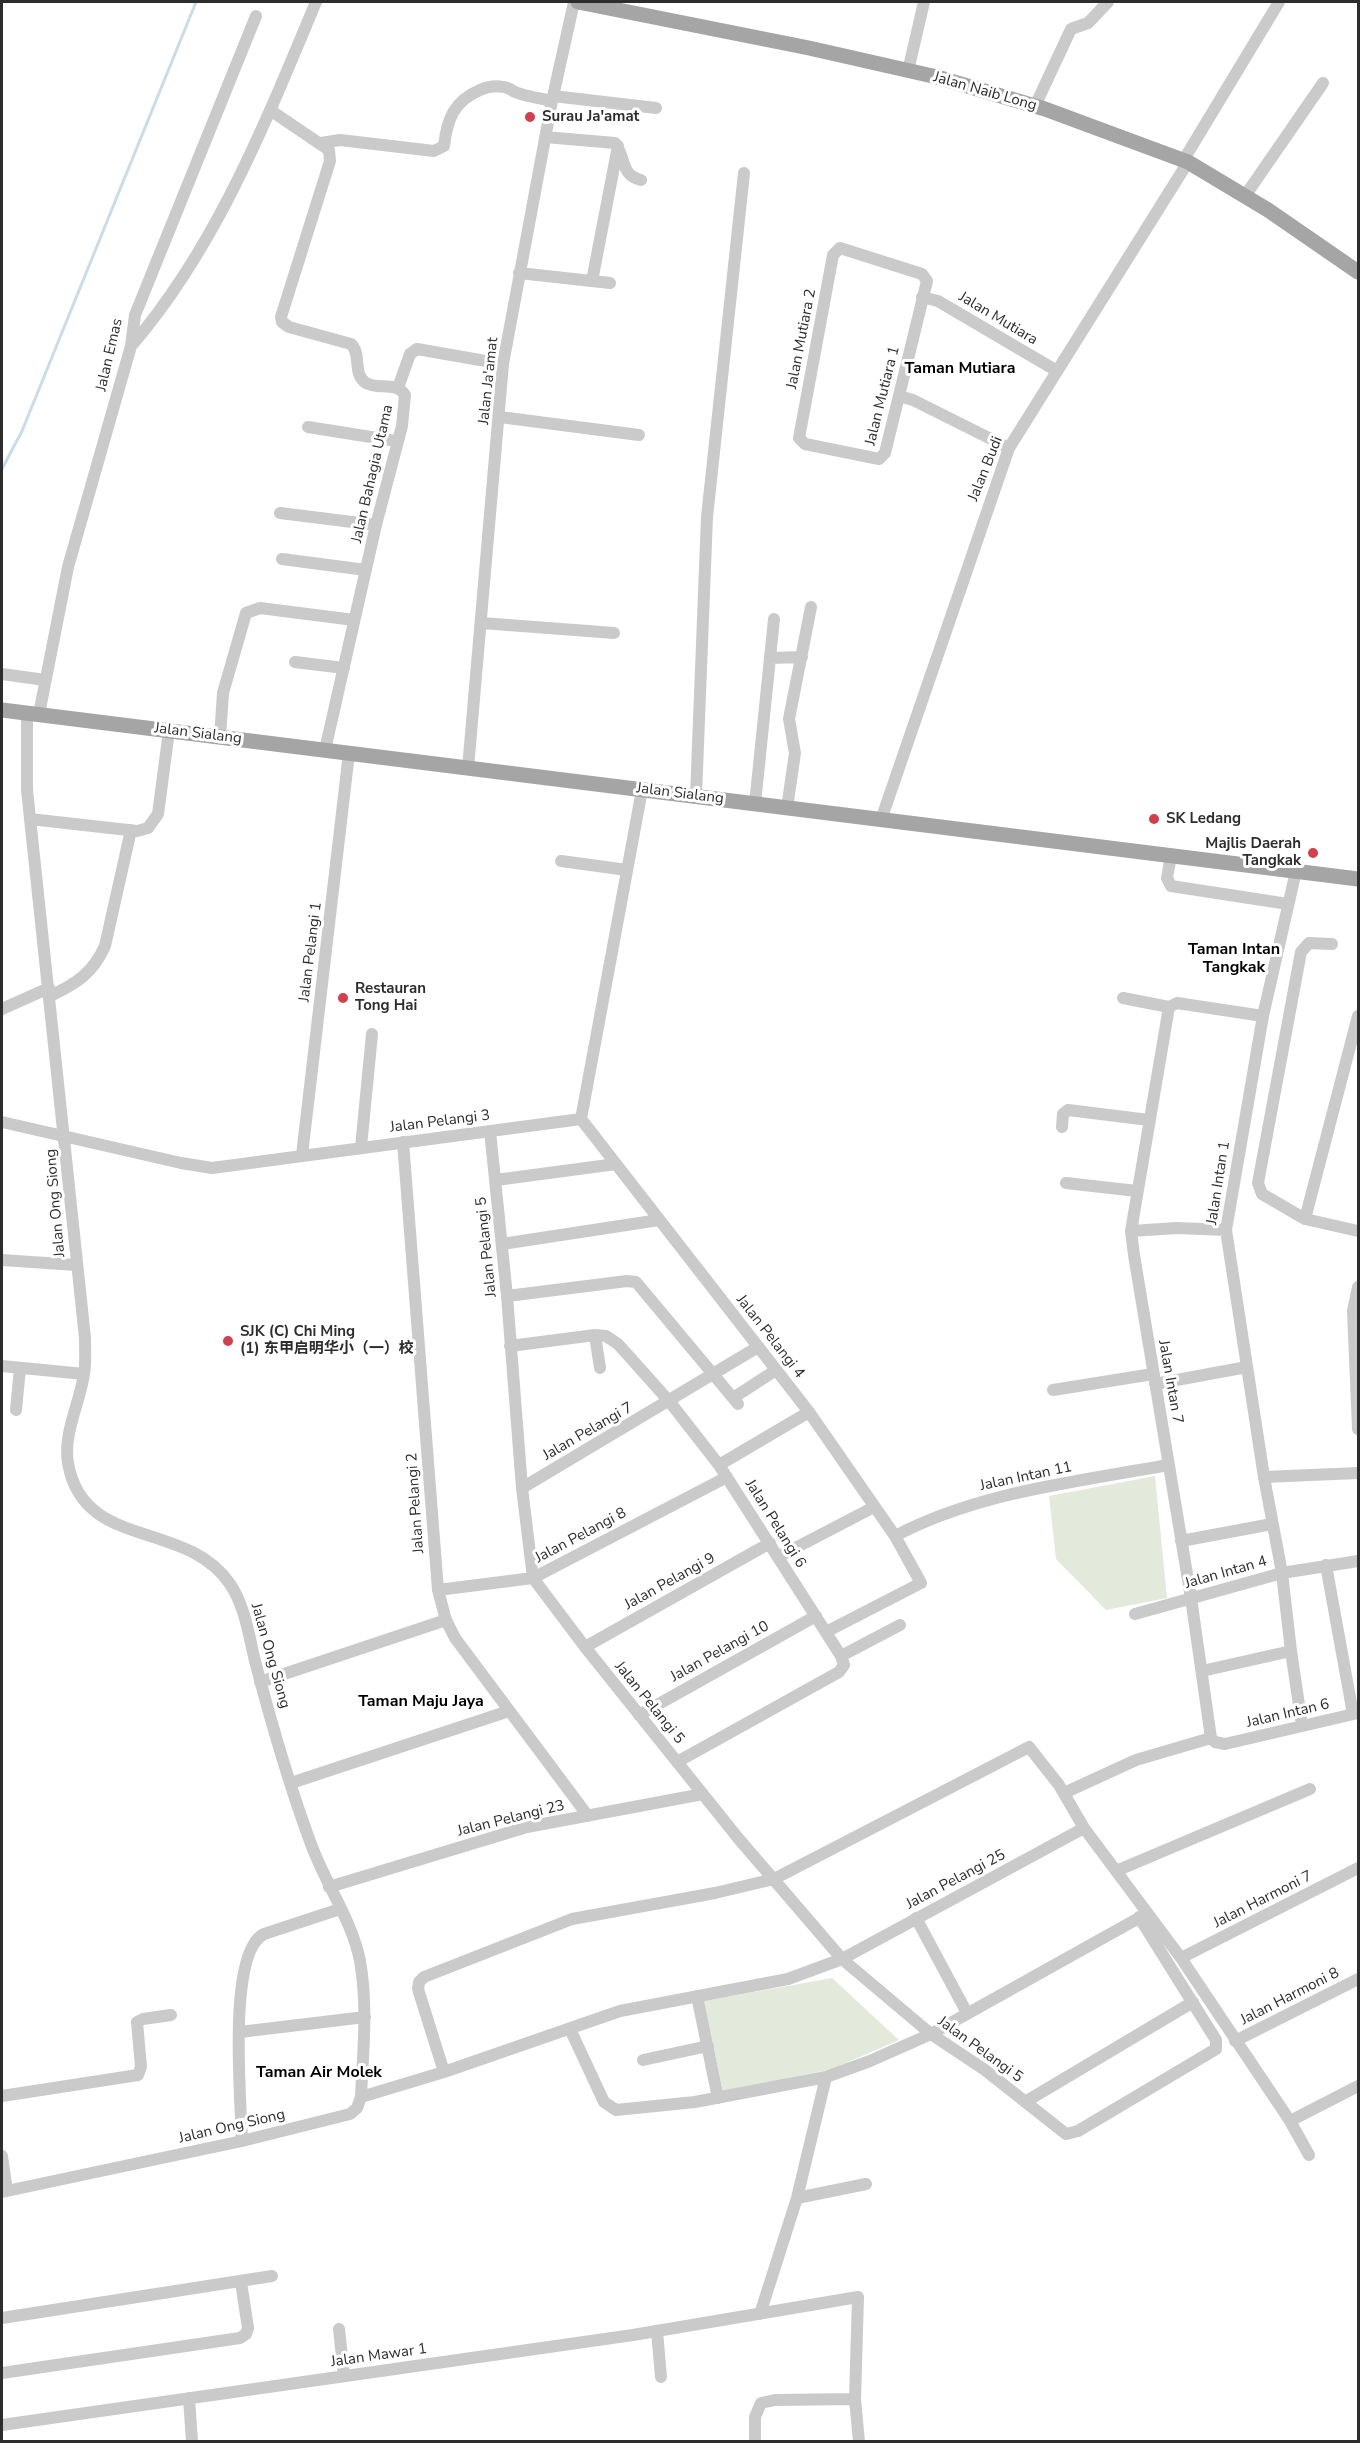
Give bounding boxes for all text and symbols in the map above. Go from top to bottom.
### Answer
street label: Jalan Naib Long [931,69,1039,115]
place label: Surau Ja'amat [542,108,639,126]
marker: Surau Ja'amat [523,110,537,124]
street label: Jalan Mutiara 2 [783,287,821,391]
street label: Jalan Mutiara [955,288,1041,350]
street label: Jalan Emas [93,317,127,393]
street label: Jalan Ja'amat [475,336,503,426]
street label: Jalan Mutiara 1 [862,345,904,447]
district label: Taman Mutiara [905,359,1015,379]
street label: Jalan Bahagia Utama [348,403,398,545]
street label: Jalan Budi [965,434,1007,504]
street label: Jalan Sialang [153,720,243,748]
street label: Jalan Sialang [635,780,725,808]
place label: SK Ledang [1166,810,1241,828]
marker: SK Ledang [1147,812,1161,826]
place label: Majlis Daerah Tangkak [1205,835,1301,870]
marker: Majlis Daerah Tangkak [1306,846,1320,860]
street label: Jalan Pelangi 1 [296,901,326,1003]
district label: Taman Intan Tangkak [1188,940,1280,978]
place label: Restauran Tong Hai [355,980,426,1015]
marker: Restauran Tong Hai [336,991,350,1005]
street label: Jalan Pelangi 3 [389,1107,491,1137]
street label: Jalan Intan 1 [1204,1140,1234,1226]
street label: Jalan Ong Siong [42,1148,70,1258]
street label: Jalan Pelangi 5 [473,1196,501,1298]
street label: Jalan Pelangi 4 [732,1292,808,1382]
place label: SJK (C) Chi Ming (1) 东甲启明华小（一）校 [240,1323,414,1358]
marker: SJK (C) Chi Ming (1) 东甲启明华小（一）校 [221,1334,235,1348]
street label: Jalan Intan 7 [1154,1339,1186,1425]
street label: Jalan Pelangi 7 [540,1399,636,1465]
street label: Jalan Pelangi 2 [404,1452,428,1554]
street label: Jalan Intan 11 [978,1458,1074,1496]
street label: Jalan Pelangi 6 [741,1477,809,1571]
street label: Jalan Pelangi 8 [532,1504,630,1568]
street label: Jalan Pelangi 9 [622,1550,718,1614]
street label: Jalan Intan 4 [1183,1553,1269,1593]
street label: Jalan Ong Siong [246,1601,294,1711]
street label: Jalan Pelangi 10 [668,1618,772,1686]
street label: Jalan Pelangi 5 [610,1658,688,1748]
district label: Taman Maju Jaya [358,1692,484,1712]
street label: Jalan Intan 6 [1245,1696,1331,1732]
street label: Jalan Pelangi 23 [456,1797,566,1841]
street label: Jalan Pelangi 25 [903,1846,1009,1914]
street label: Jalan Harmoni 7 [1211,1867,1315,1933]
street label: Jalan Harmoni 8 [1238,1964,1342,2030]
street label: Jalan Pelangi 5 [934,2013,1026,2087]
district label: Taman Air Molek [256,2063,382,2083]
street label: Jalan Ong Siong [177,2106,287,2148]
street label: Jalan Mawar 1 [330,2340,428,2372]

